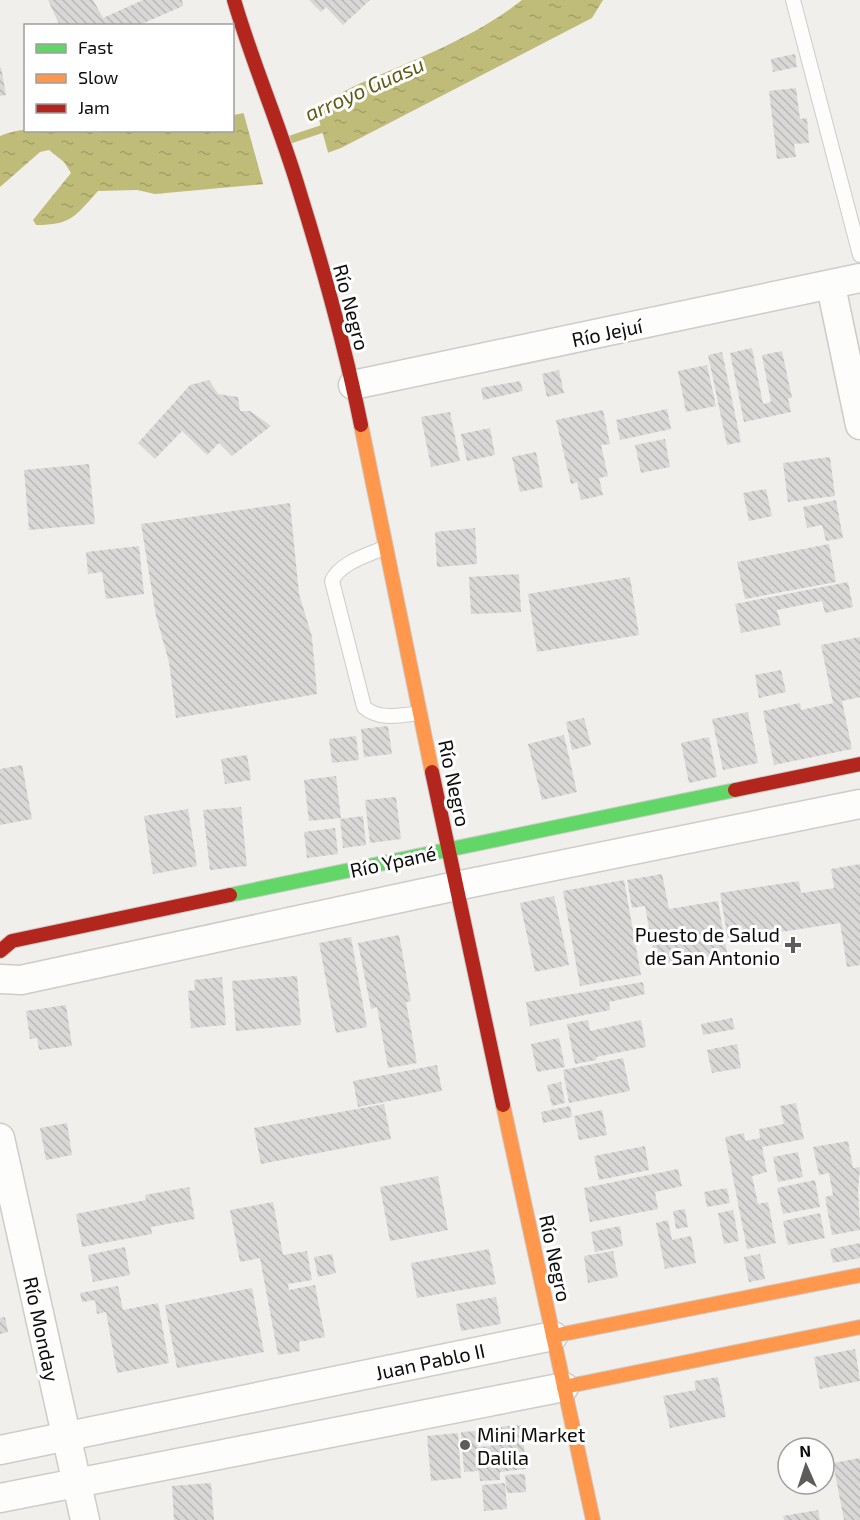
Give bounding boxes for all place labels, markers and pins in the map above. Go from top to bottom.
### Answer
place label: Puesto de Salud de San Antonio [635,922,780,969]
marker: Puesto de Salud de San Antonio [784,936,802,954]
place label: Mini Market Dalila [477,1422,586,1469]
marker: Mini Market Dalila [458,1438,472,1452]

